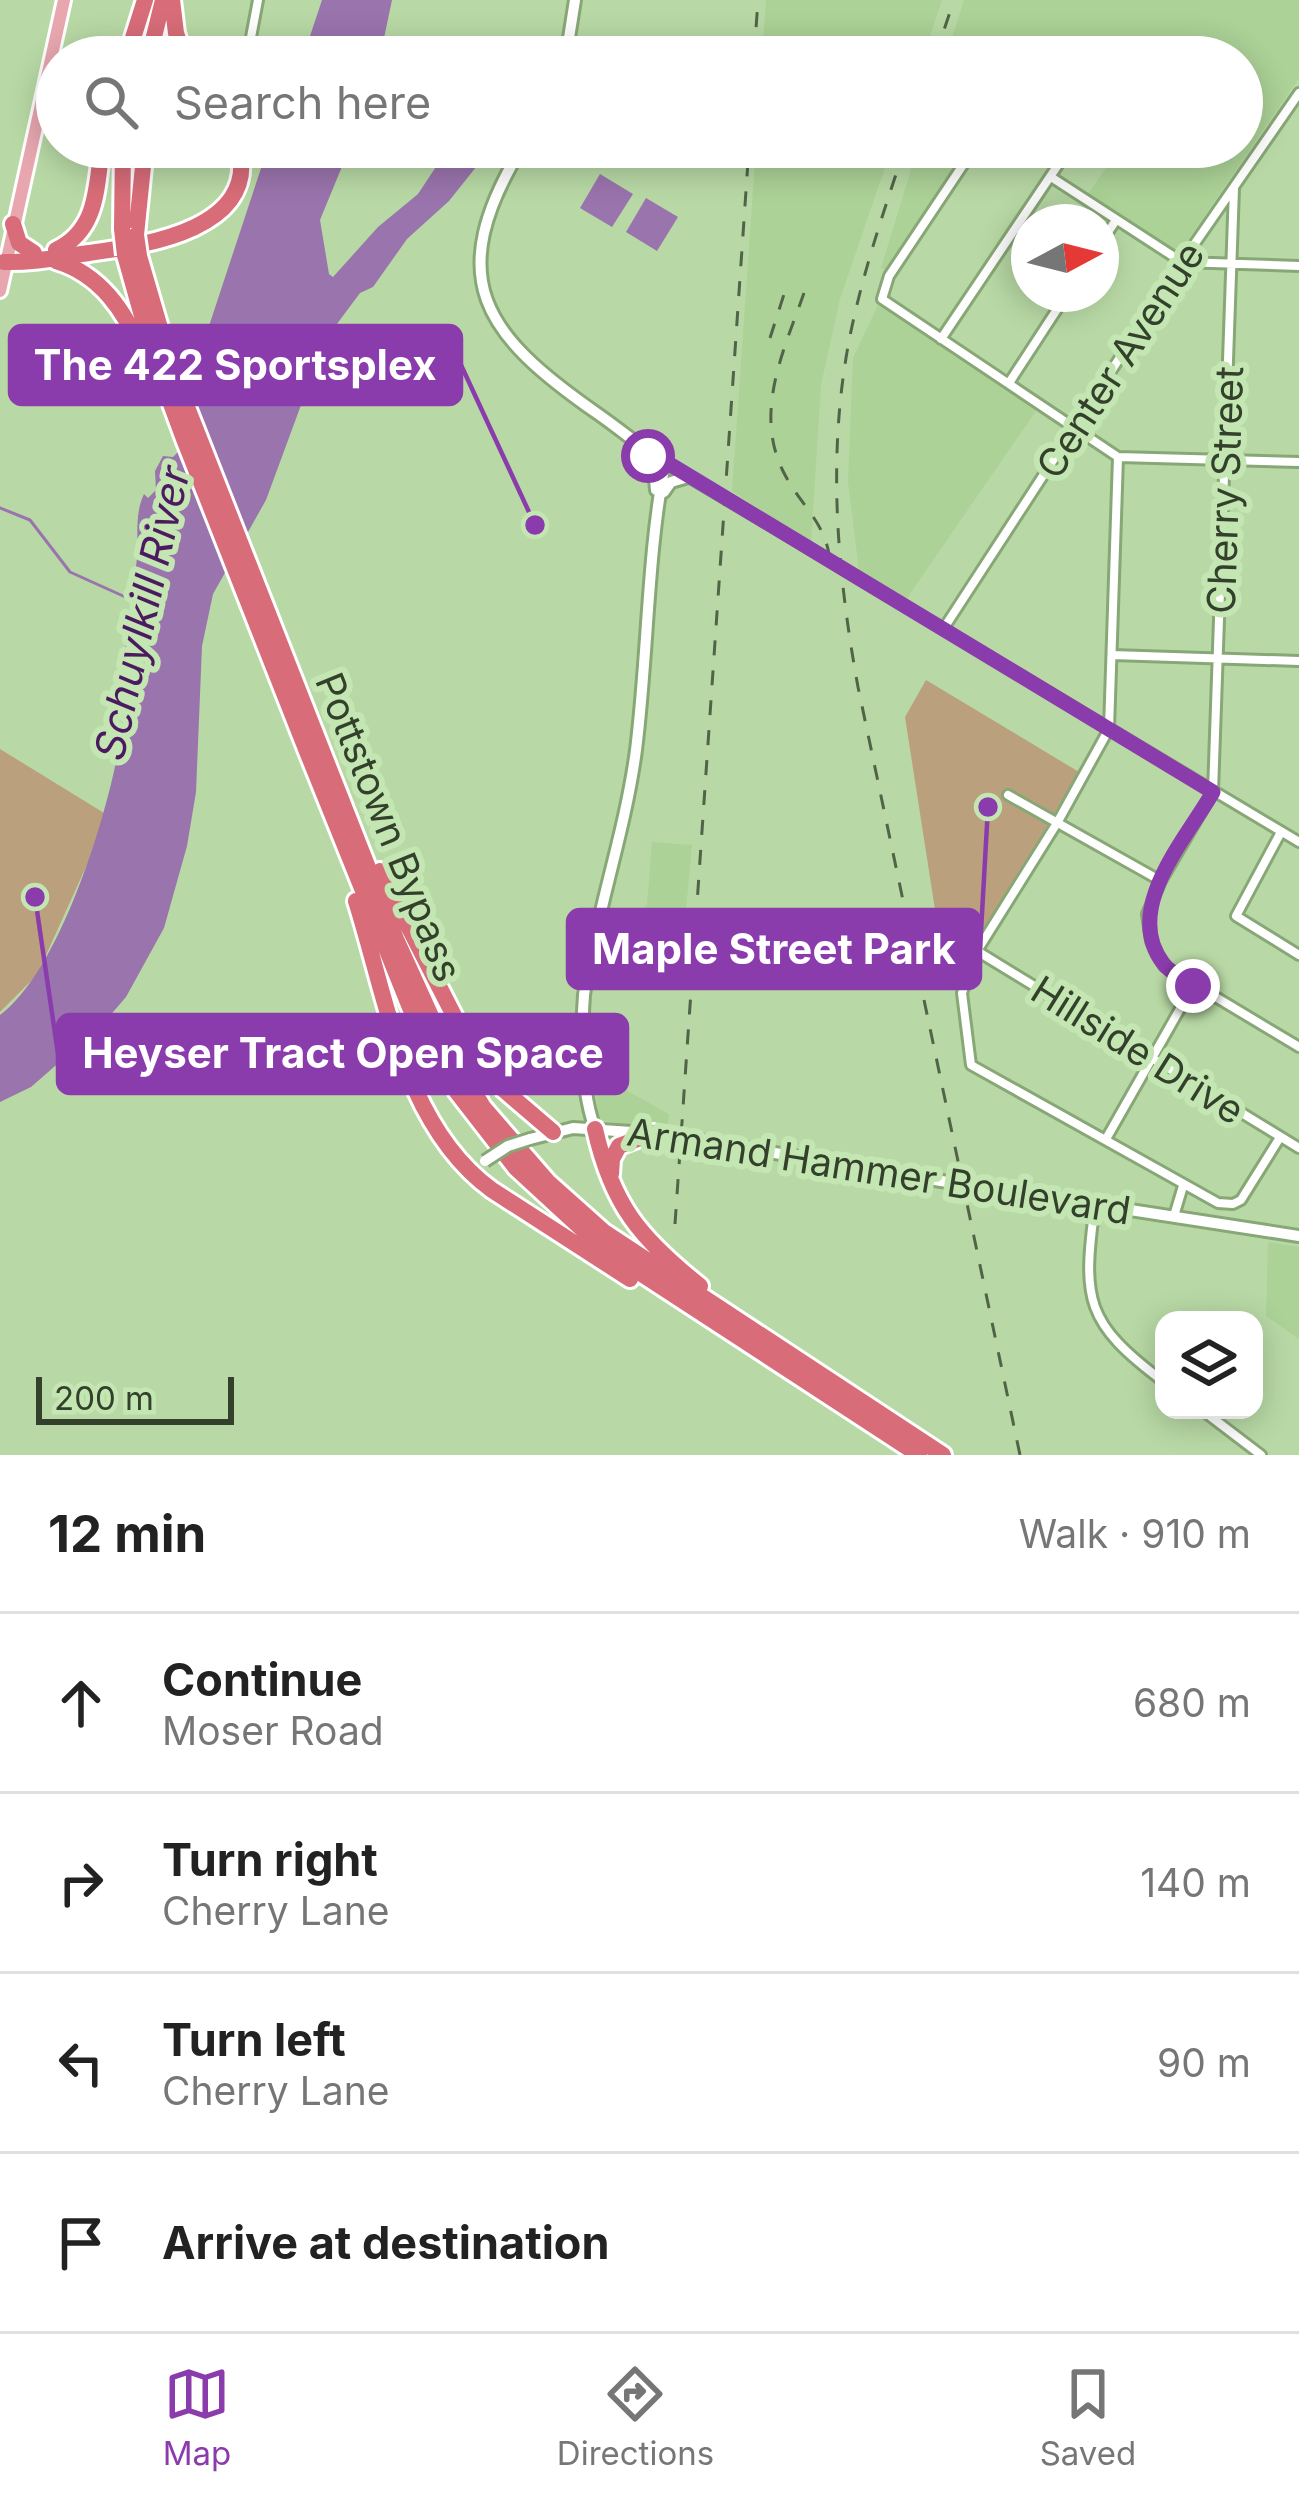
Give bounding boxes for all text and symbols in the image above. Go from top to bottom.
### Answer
search box [36,36,1263,168]
icon: search [78,69,144,135]
text: Search here [174,75,431,130]
north arrow [1011,204,1119,312]
street label: Center Avenue [1026,233,1213,487]
callout: The 422 Sportsplex [10,326,461,404]
text: The 422 Sportsplex [33,339,437,390]
street label: Cherry Street [1197,365,1252,615]
route start [621,429,675,483]
water label: Schuylkill River [83,460,200,765]
street label: Pottstown Bypass [306,666,473,988]
callout: Maple Street Park [568,910,980,988]
text: Maple Street Park [592,923,957,974]
route end [1166,959,1220,1013]
street label: Hillside Drive [1023,966,1253,1134]
callout: Heyser Tract Open Space [58,1015,627,1093]
text: Heyser Tract Open Space [82,1027,604,1078]
street label: Armand Hammer Boulevard [624,1108,1134,1234]
map controls [1155,1311,1263,1419]
button: layers [1155,1311,1263,1419]
scale bar [36,1371,234,1424]
text: 200 m [54,1378,154,1418]
text: 12 min [48,1503,206,1564]
text: Walk · 910 m [1019,1510,1251,1557]
text: Continue [162,1652,362,1707]
icon: ahead [48,1670,114,1736]
text: 680 m [1133,1679,1251,1726]
text: Moser Road [162,1707,384,1754]
text: Turn right [162,1832,378,1887]
icon: right [48,1850,114,1916]
text: 140 m [1140,1859,1251,1906]
text: Cherry Lane [162,1887,390,1934]
text: Turn left [162,2012,346,2067]
icon: left [48,2030,114,2096]
text: 90 m [1157,2039,1251,2086]
text: Cherry Lane [162,2067,390,2114]
icon: arrive [48,2210,114,2276]
text: Arrive at destination [162,2215,609,2270]
tab: Map [163,2361,231,2473]
tab: Directions [557,2361,714,2473]
tab: Saved [1040,2361,1136,2473]

